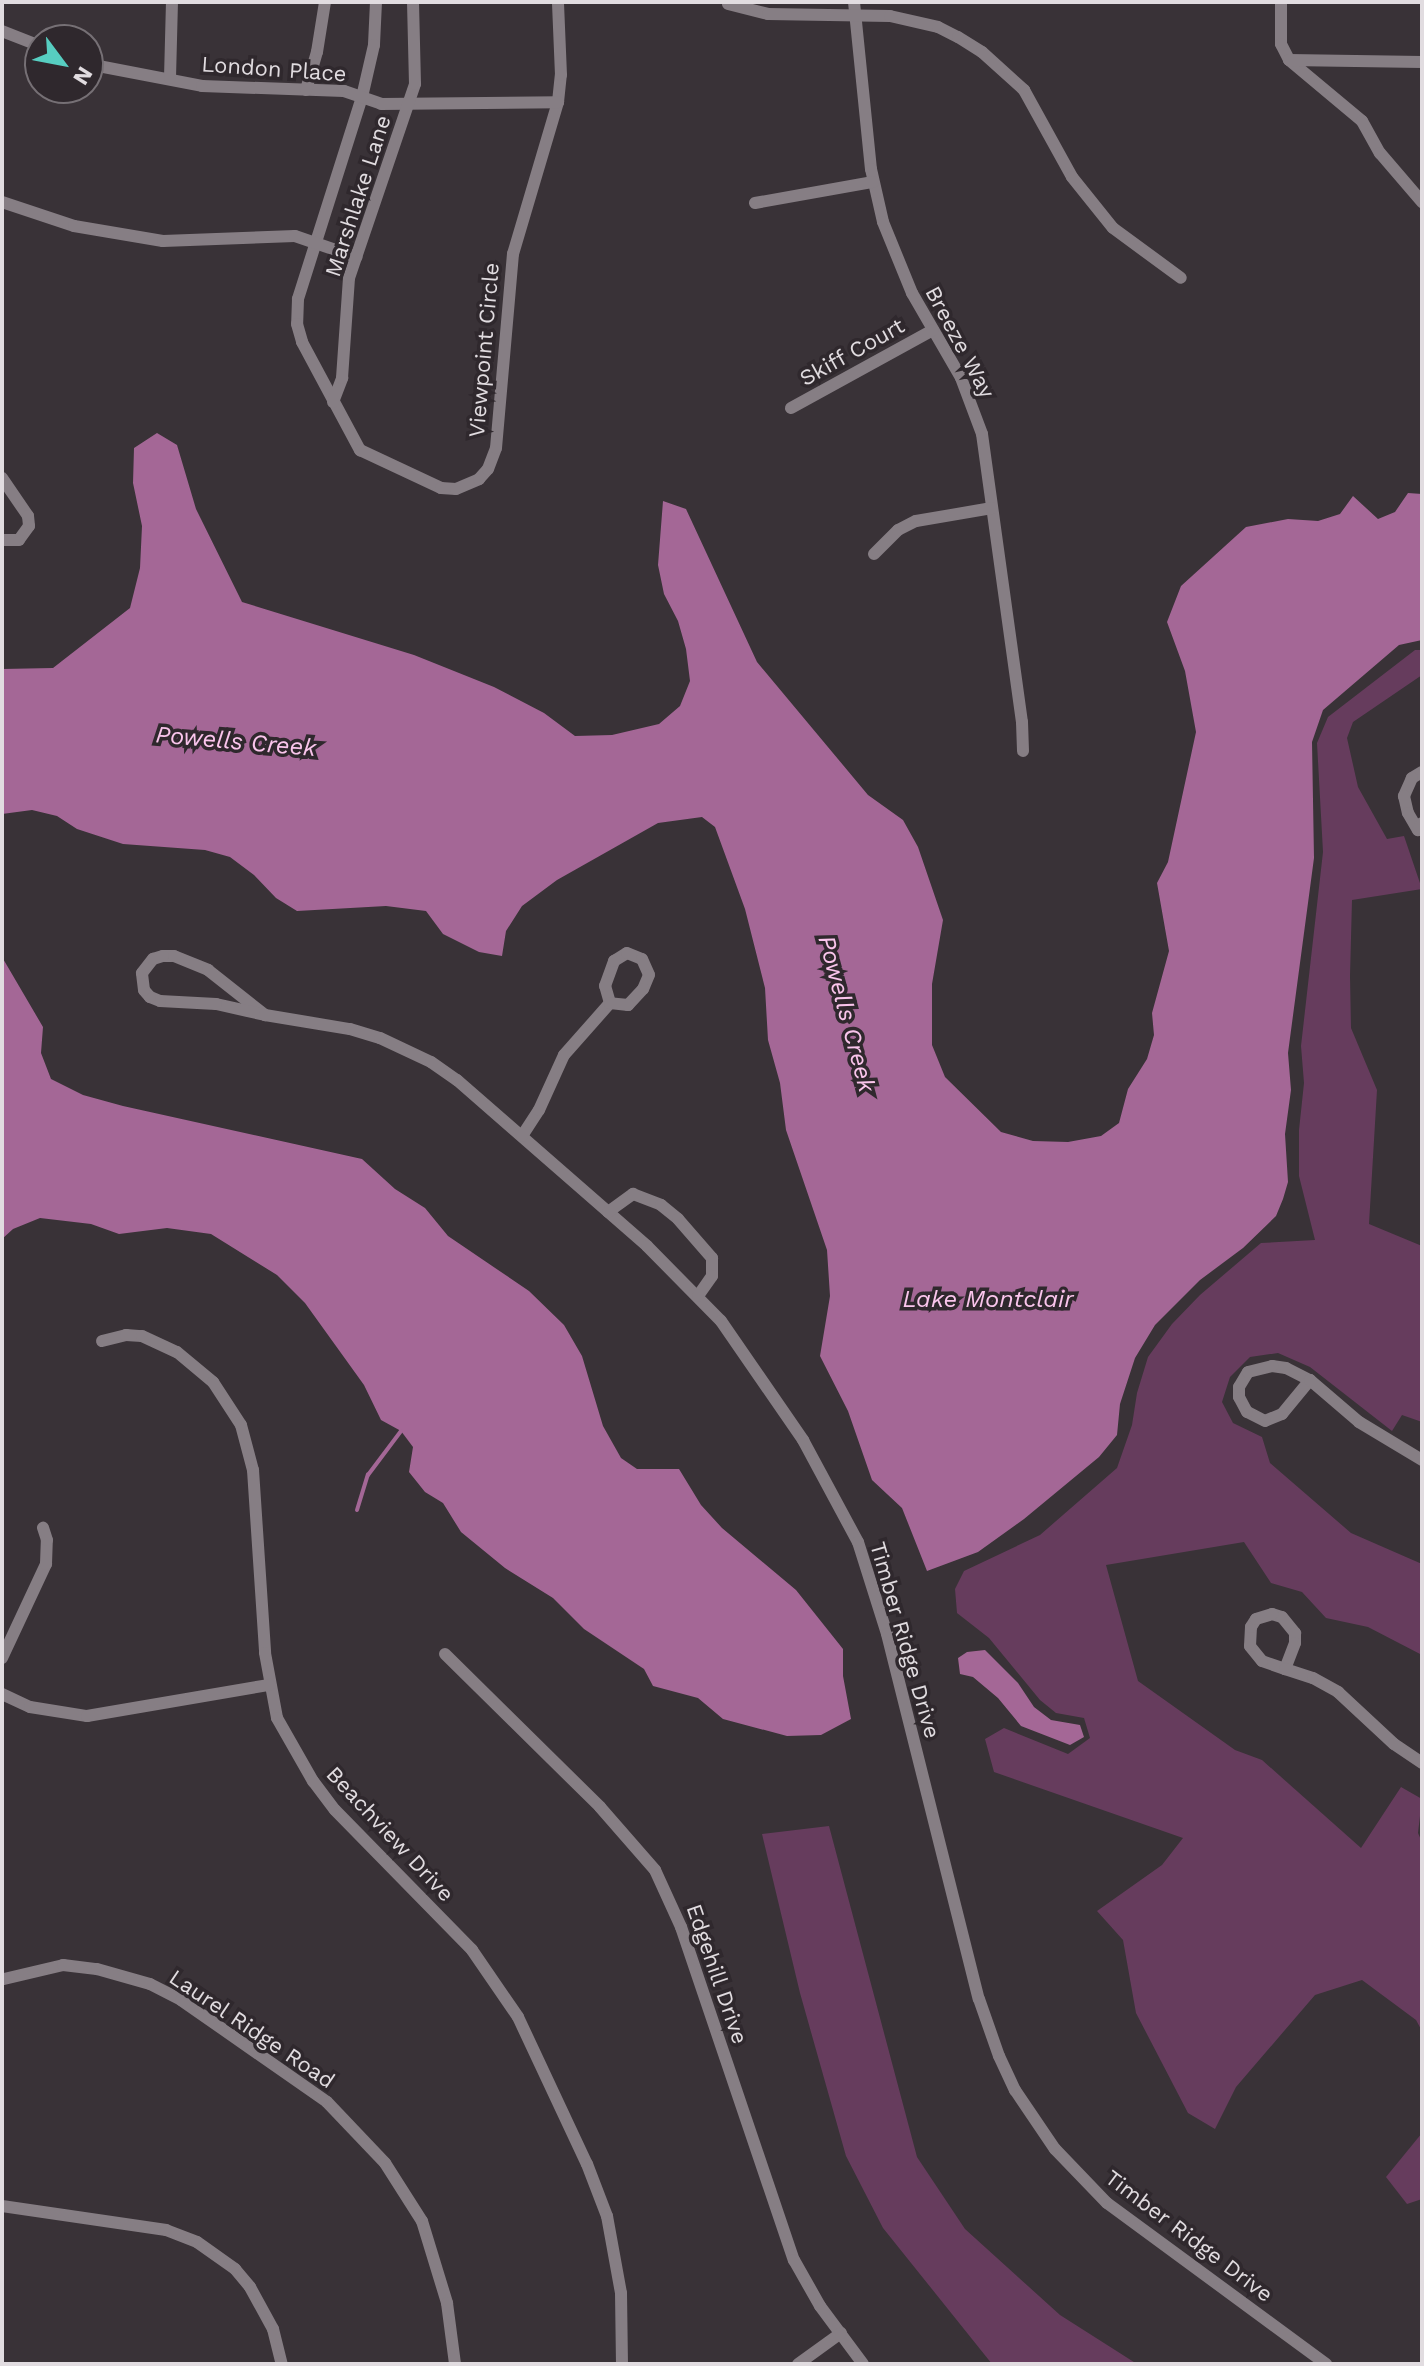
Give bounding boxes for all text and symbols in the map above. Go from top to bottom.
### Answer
north arrow [24,24,104,104]
street label: London Place [201,51,347,87]
text: N [68,62,98,89]
street label: Marshlake Lane [319,112,397,280]
street label: Viewpoint Circle [463,262,505,438]
street label: Breeze Way [919,281,1001,403]
street label: Skiff Court [795,312,909,392]
water label: Powells Creek [154,721,318,763]
water label: Powells Creek [811,932,881,1096]
water label: Lake Montclair [903,1286,1073,1314]
street label: Timber Ridge Drive [864,1539,946,1741]
street label: Beachview Drive [321,1761,459,1907]
street label: Edgehill Drive [681,1900,753,2048]
street label: Laurel Ridge Road [164,1964,340,2094]
street label: Timber Ridge Drive [1100,2164,1278,2308]

